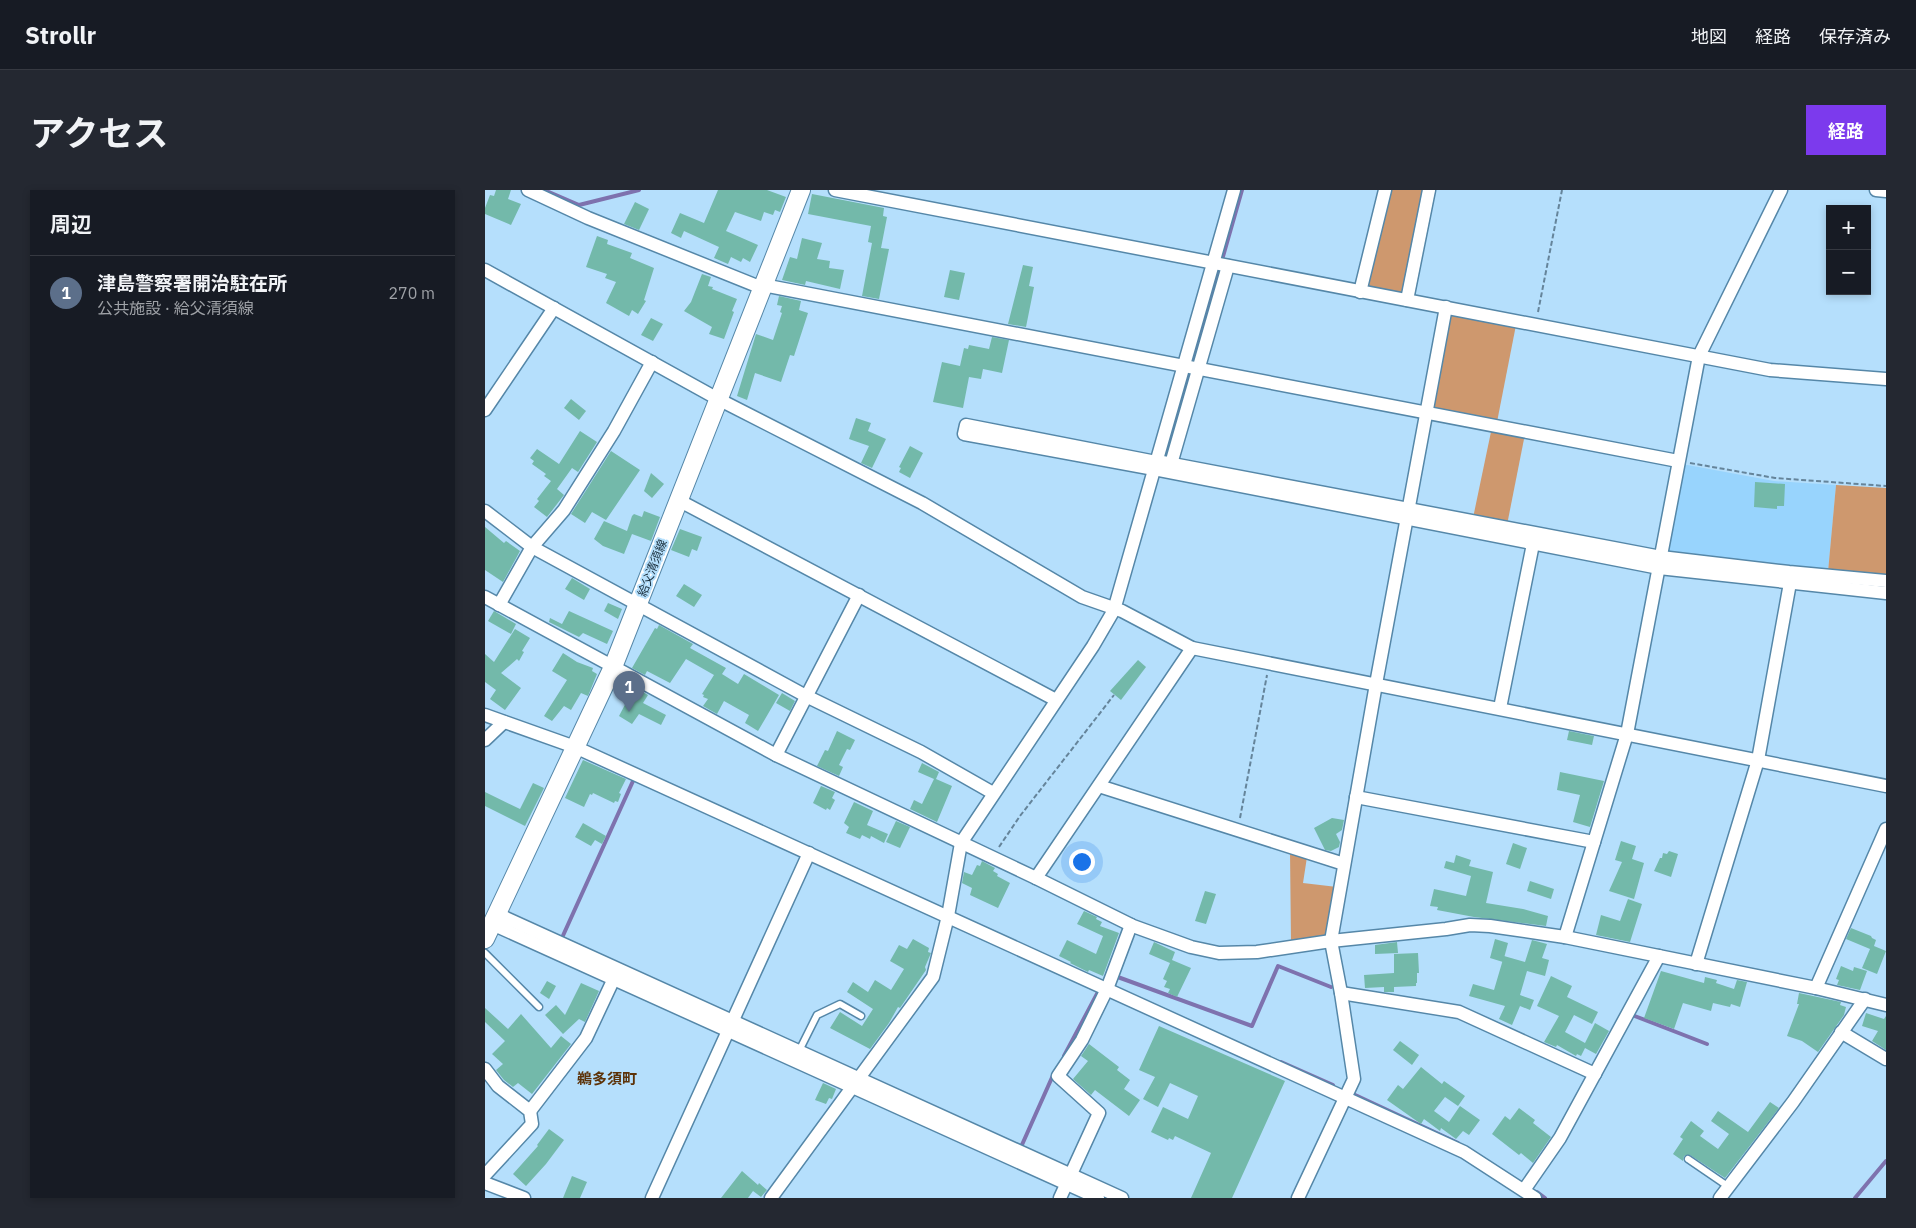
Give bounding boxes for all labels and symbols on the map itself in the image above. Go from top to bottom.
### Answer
street label: 給父清須線 [634,537,670,599]
pin: 1 [613,671,645,712]
your location [1069,849,1095,875]
district label: 鵜多須町 [577,1069,637,1088]

